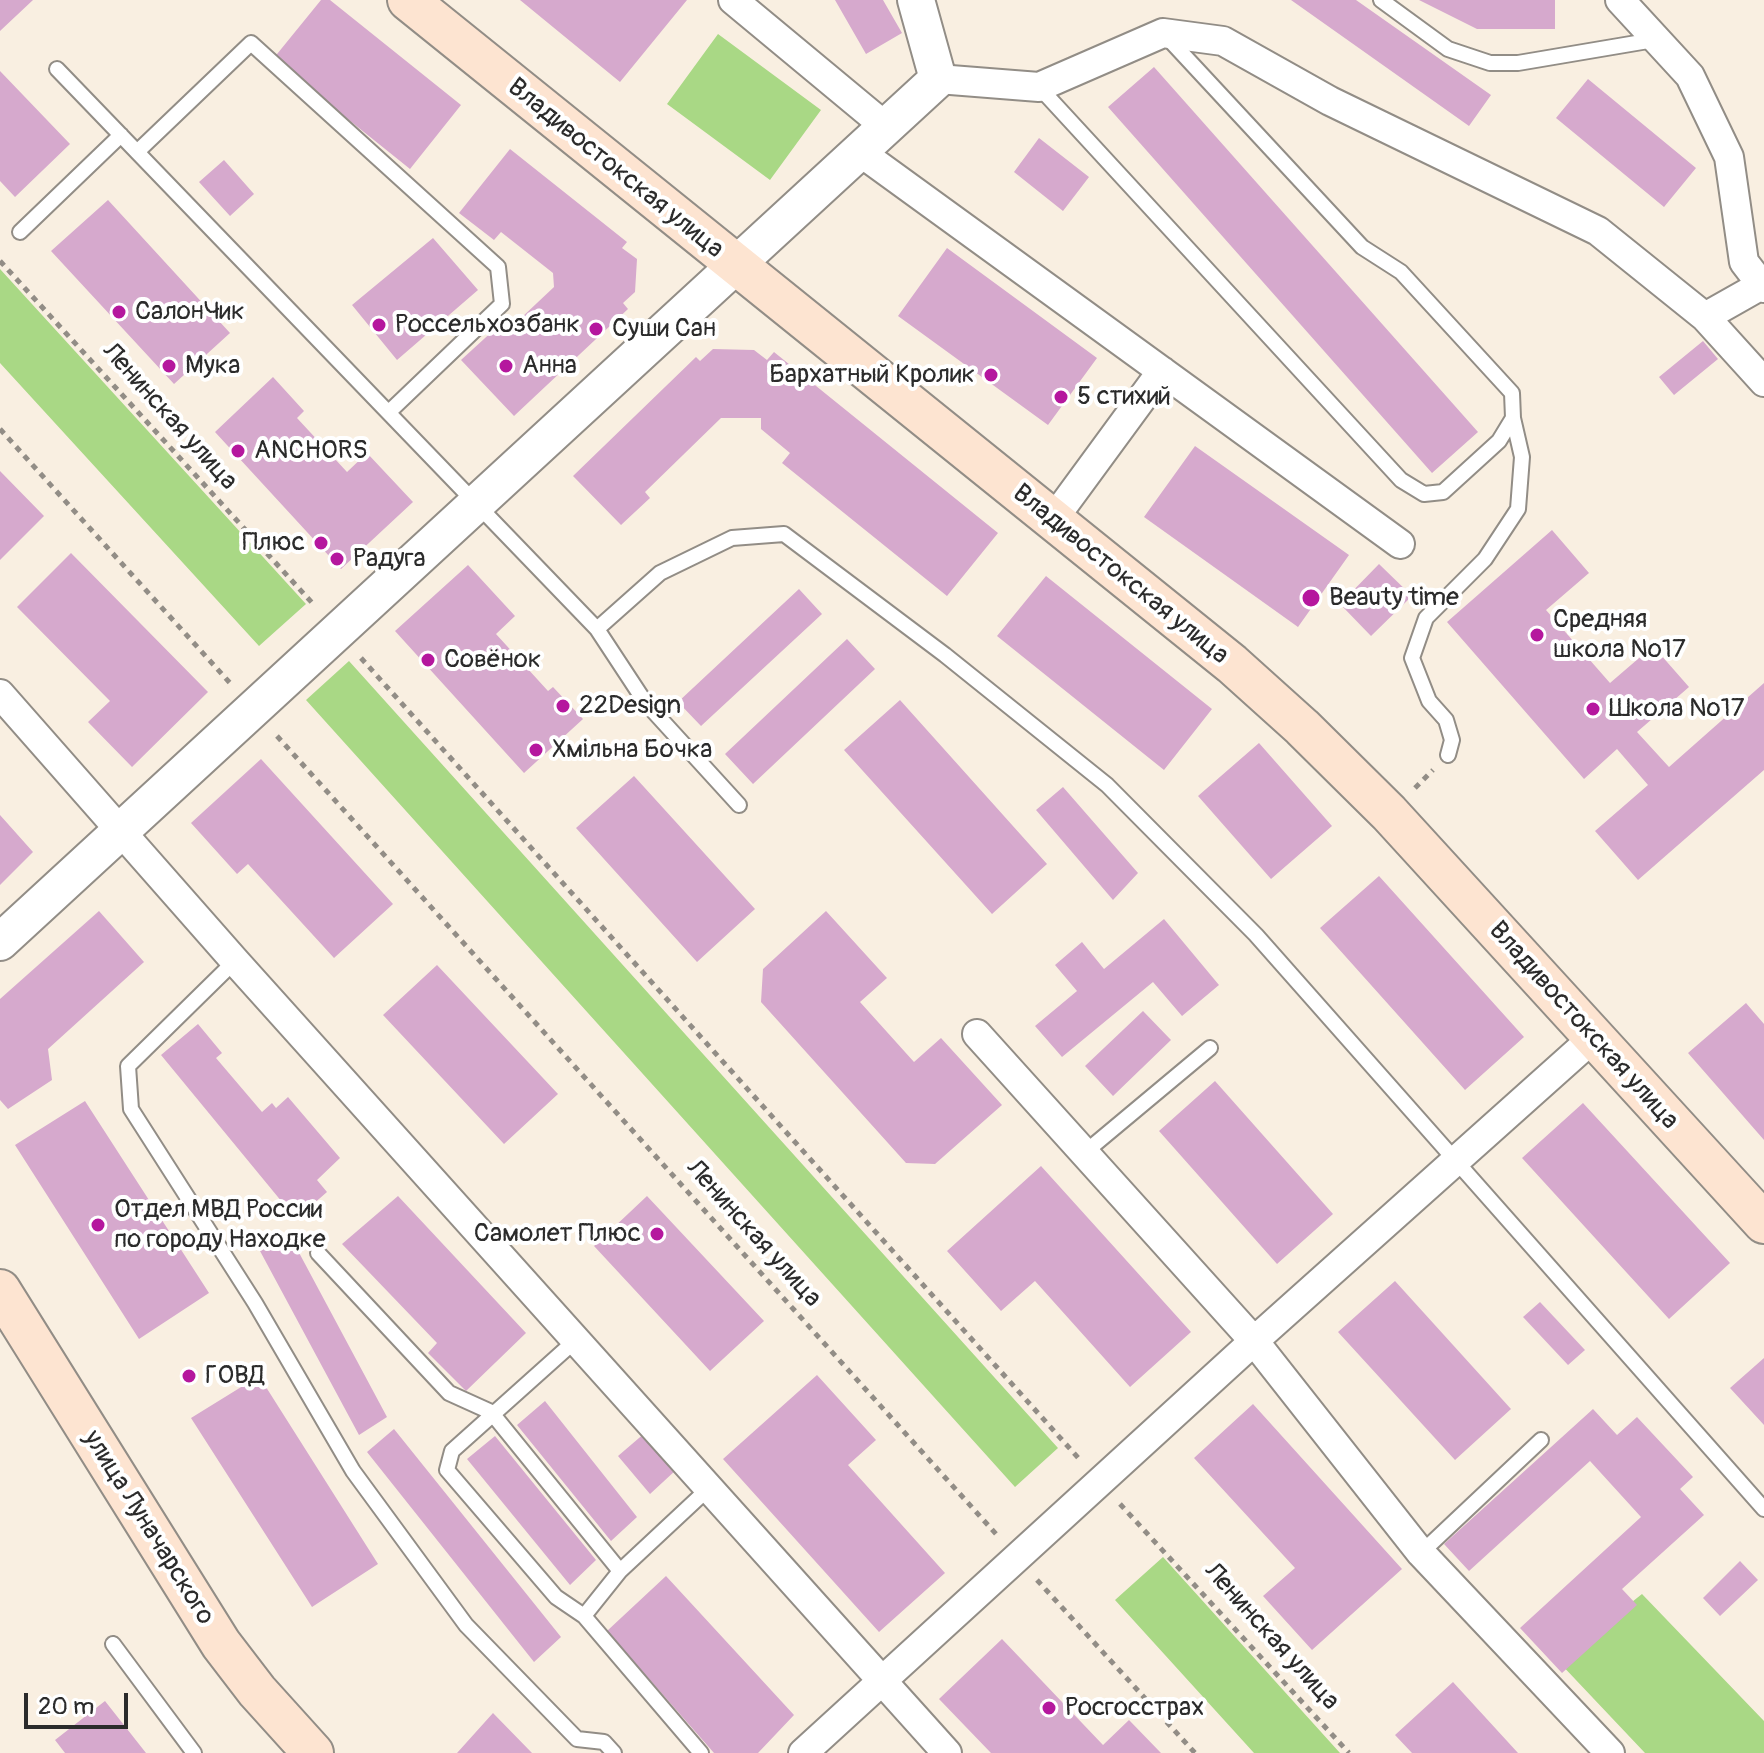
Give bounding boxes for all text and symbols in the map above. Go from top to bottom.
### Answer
street label: Владивостокская улица [501,72,729,266]
place label: СалонЧик [135,296,244,328]
marker: СалонЧик [110,303,128,321]
place label: Россельхозбанк [395,309,580,341]
place label: Суши Сан [612,313,716,345]
marker: Россельхозбанк [370,316,388,334]
marker: Суши Сан [587,320,605,338]
street label: Ленинская улица [95,337,243,497]
place label: Мука [185,350,240,382]
place label: Анна [522,350,577,382]
marker: Мука [160,357,178,375]
marker: Анна [497,357,515,375]
place label: Бархатный Кролик [769,359,975,391]
marker: Бархатный Кролик [982,366,1000,384]
place label: 5 стихий [1077,381,1171,413]
marker: 5 стихий [1052,388,1070,406]
place label: ANCHORS [254,435,368,467]
marker: ANCHORS [229,442,247,460]
street label: Владивостокская улица [1006,478,1234,672]
place label: Плюс [242,527,305,559]
marker: Плюс [312,534,330,552]
place label: Радуга [353,543,426,575]
marker: Радуга [328,550,346,568]
place label: Beauty time [1329,582,1459,614]
marker: Beauty time [1300,587,1322,609]
place label: Средняя школа №17 [1553,604,1686,666]
marker: Средняя школа №17 [1528,626,1546,644]
place label: Совёнок [444,644,541,676]
marker: Совёнок [419,651,437,669]
place label: 22Design [579,690,681,722]
place label: Школа №17 [1609,693,1745,725]
marker: 22Design [554,697,572,715]
marker: Школа №17 [1584,700,1602,718]
place label: Хмільна Бочка [552,734,712,766]
marker: Хмільна Бочка [527,741,545,759]
street label: Владивостокская улица [1481,916,1685,1136]
street label: Ленинская улица [679,1154,827,1314]
place label: Отдел МВД России по городу Находке [114,1194,326,1256]
marker: Отдел МВД России по городу Находке [89,1216,107,1234]
place label: Самолет Плюс [474,1218,641,1250]
marker: Самолет Плюс [648,1225,666,1243]
place label: ГОВД [205,1360,264,1392]
marker: ГОВД [180,1367,198,1385]
street label: улица Луначарского [76,1425,220,1631]
street label: Ленинская улица [1197,1557,1345,1717]
scale bar [28,1677,132,1727]
text: 20 m [38,1692,94,1721]
place label: Росгосстрах [1065,1692,1204,1724]
marker: Росгосстрах [1040,1699,1058,1717]

